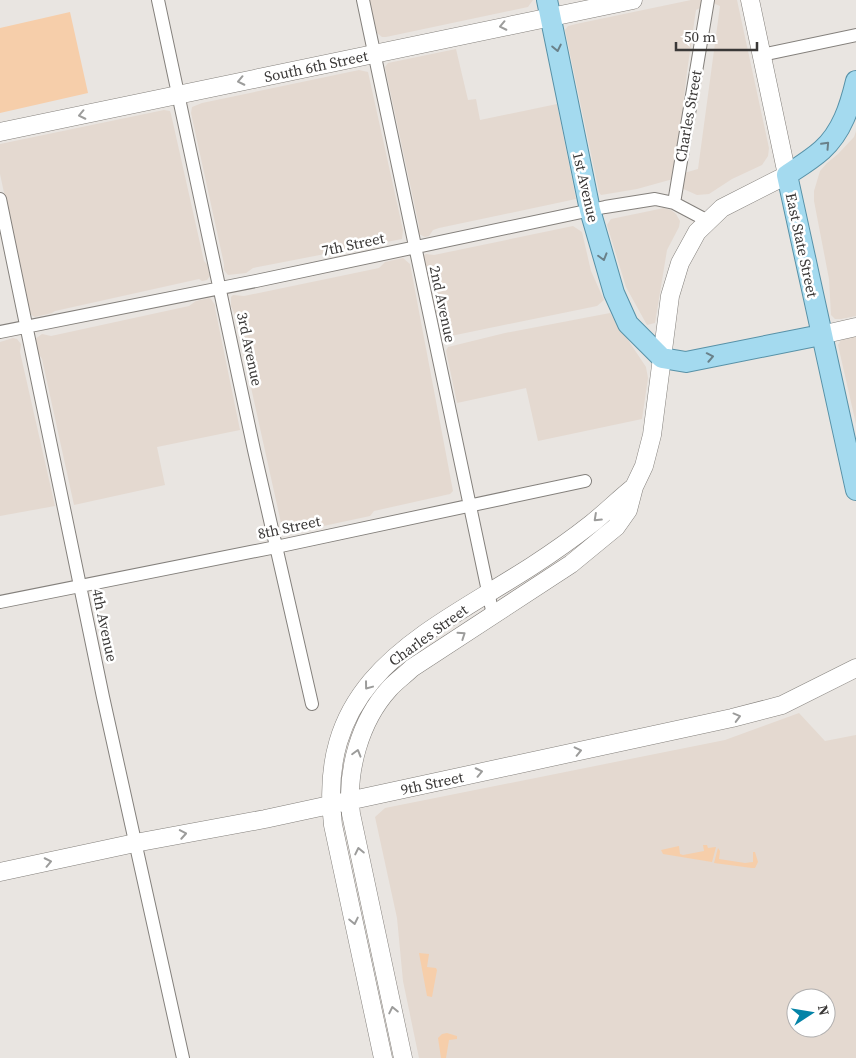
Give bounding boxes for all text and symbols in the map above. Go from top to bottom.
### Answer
one-way arrow [498,20,507,31]
scale bar [676,20,757,52]
text: 50 m [684,26,716,47]
one-way arrow [551,43,562,52]
street label: South 6th Street [262,45,370,87]
street label: Charles Street [670,68,706,164]
one-way arrow [236,76,245,86]
one-way arrow [77,109,86,120]
one-way arrow [820,142,829,151]
street label: 1st Avenue [568,150,604,225]
street label: East State Street [781,191,823,299]
street label: 7th Street [320,227,386,261]
one-way arrow [598,252,608,260]
street label: 2nd Avenue [425,264,461,345]
street label: 3rd Avenue [232,310,268,388]
one-way arrow [705,352,714,363]
street label: 8th Street [256,510,322,544]
one-way arrow [593,513,602,522]
street label: 4th Avenue [87,587,123,664]
street label: Charles Street [384,599,472,671]
one-way arrow [456,632,465,641]
one-way arrow [365,680,373,689]
one-way arrow [732,712,741,723]
one-way arrow [574,746,583,757]
one-way arrow [351,749,361,757]
street label: 9th Street [399,766,465,800]
one-way arrow [475,768,484,778]
one-way arrow [179,830,187,840]
one-way arrow [354,847,365,856]
one-way arrow [43,857,52,868]
one-way arrow [348,917,359,925]
north arrow [786,988,836,1038]
text: N [813,1003,835,1017]
one-way arrow [388,1006,399,1015]

